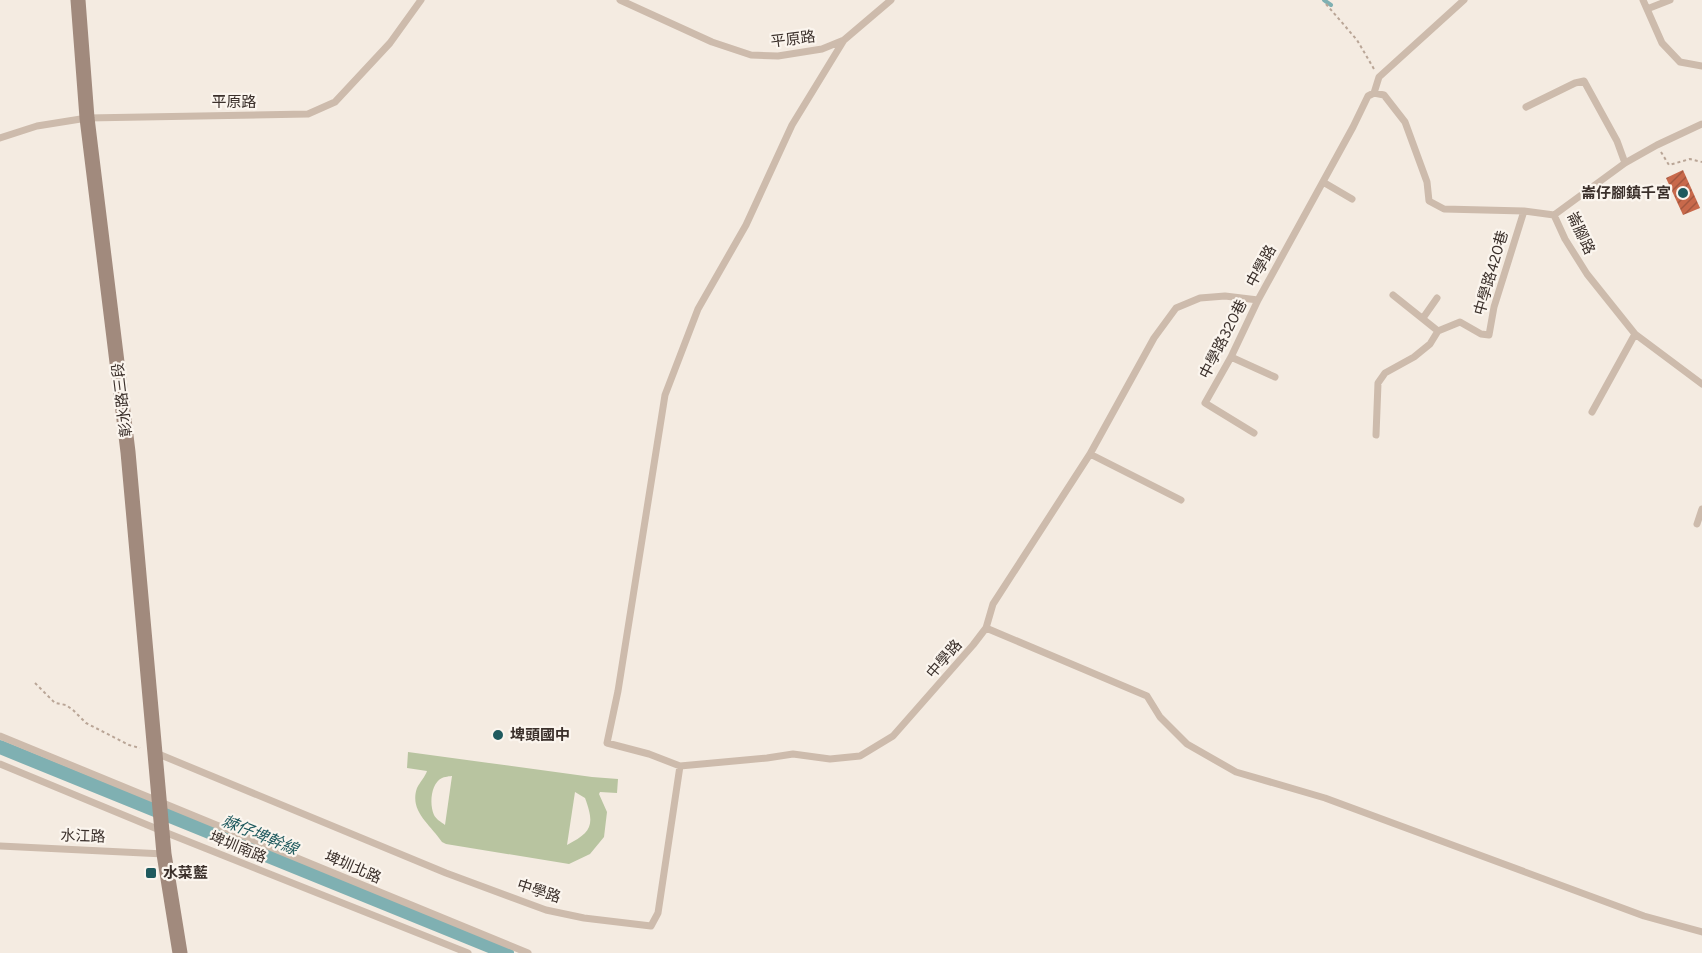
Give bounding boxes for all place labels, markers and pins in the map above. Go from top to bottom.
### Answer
place label: 崙仔腳鎮千宮 [1581,184,1671,202]
marker: 崙仔腳鎮千宮 [1676,186,1690,200]
place label: 埤頭國中 [510,726,570,744]
marker: 埤頭國中 [491,728,505,742]
place label: 水菜藍 [163,864,208,882]
marker: 水菜藍 [144,866,158,880]

